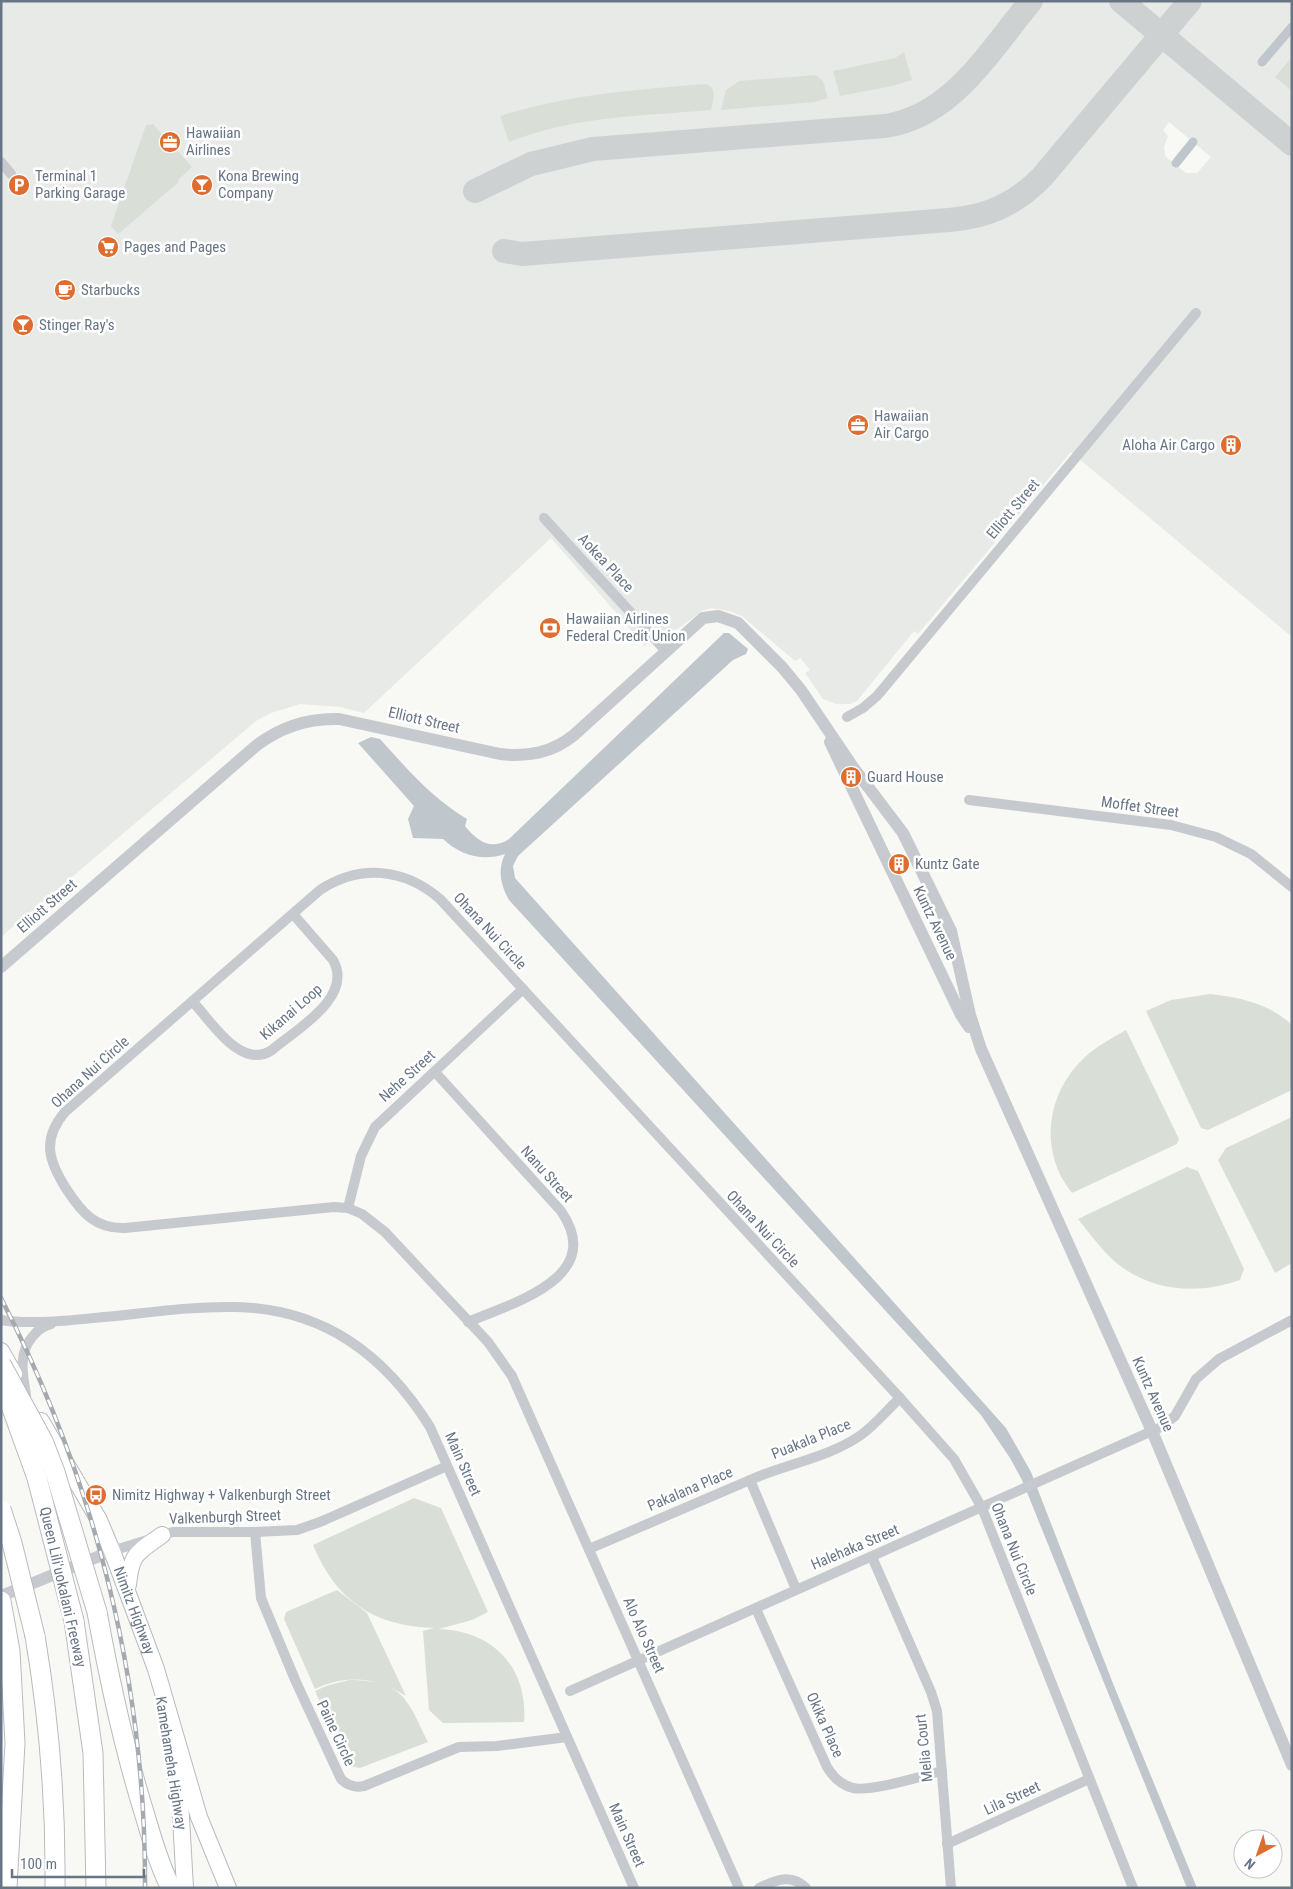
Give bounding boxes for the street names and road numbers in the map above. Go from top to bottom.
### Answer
street label: Elliott Street [983,475,1043,543]
street label: Aokea Place [574,530,638,596]
street label: Elliott Street [387,703,461,737]
street label: Moffet Street [1100,793,1180,821]
street label: Elliott Street [14,875,80,937]
street label: Kuntz Avenue [909,883,961,963]
street label: Ohana Nui Circle [450,889,530,973]
street label: Kikanai Loop [256,980,326,1044]
street label: Ohana Nui Circle [47,1032,133,1112]
street label: Nehe Street [375,1046,439,1106]
street label: Nanu Street [517,1142,577,1206]
street label: Ohana Nui Circle [723,1187,803,1271]
street label: Kuntz Avenue [1128,1354,1178,1434]
street label: Puakala Place [769,1415,853,1463]
street label: Main Street [441,1429,485,1499]
street label: Pakalana Place [645,1463,735,1515]
street label: Ohana Nui Circle [987,1500,1041,1598]
street label: Queen Liliʻuokalani Freeway [36,1505,90,1669]
street label: Valkenburgh Street [169,1506,281,1528]
street label: Halehaka Street [808,1520,902,1574]
street label: Nimitz Highway [110,1564,159,1657]
street label: Alo Alo Street [619,1594,669,1676]
street label: Okika Place [803,1690,847,1760]
street label: Kamehameha Highway [152,1695,190,1831]
street label: Paine Circle [313,1697,359,1769]
street label: Melia Court [911,1713,937,1783]
street label: Lila Street [981,1777,1043,1819]
street label: Main Street [605,1800,649,1870]

